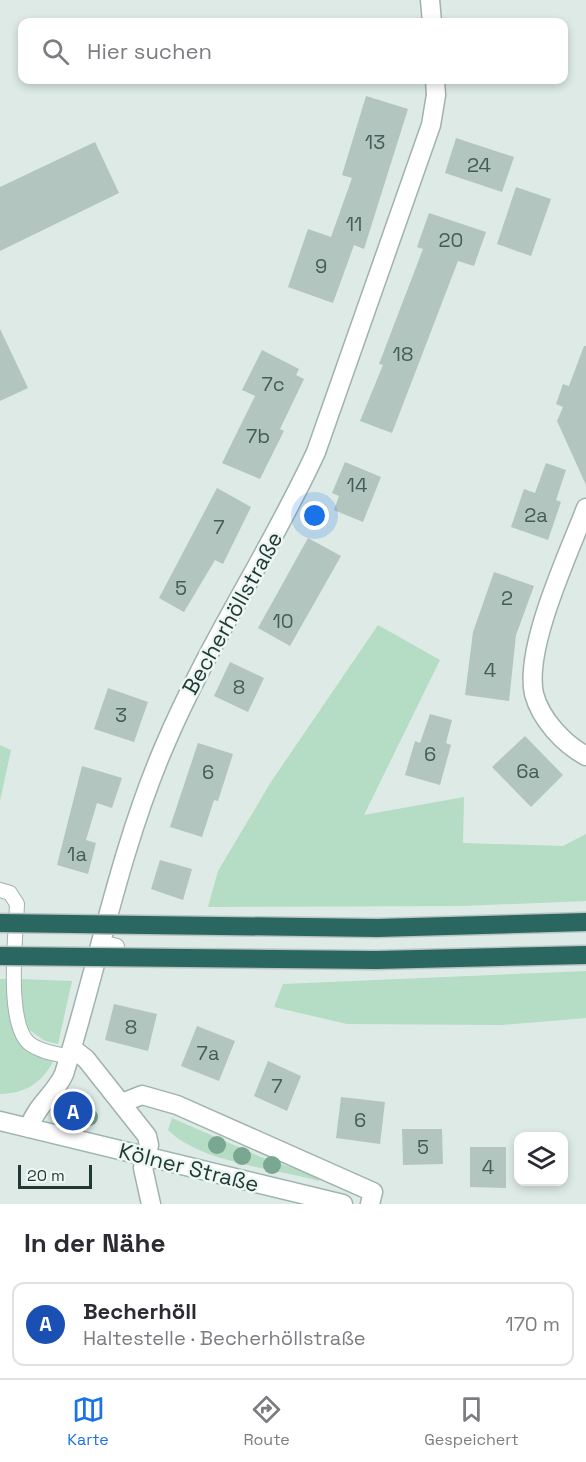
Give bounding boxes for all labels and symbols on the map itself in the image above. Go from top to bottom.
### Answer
house number: 13 [365,129,385,155]
house number: 24 [467,152,491,178]
house number: 11 [346,211,362,237]
house number: 20 [439,227,463,253]
house number: 9 [315,253,327,279]
house number: 18 [393,341,413,367]
house number: 7c [261,371,285,397]
house number: 7b [246,423,270,449]
house number: 14 [347,472,367,498]
your location [300,501,329,530]
house number: 2a [524,502,548,528]
house number: 7 [213,514,225,540]
street label: Becherhöllstraße [176,527,288,699]
house number: 5 [175,575,187,601]
house number: 2 [501,585,513,611]
house number: 10 [272,608,294,634]
house number: 4 [484,657,496,683]
house number: 8 [233,674,245,700]
house number: 3 [115,702,127,728]
house number: 6 [424,741,436,767]
house number: 6a [516,758,540,784]
house number: 6 [202,759,214,785]
house number: 1a [67,841,87,867]
house number: 8 [125,1014,137,1040]
house number: 7a [197,1040,219,1066]
house number: 7 [271,1073,283,1099]
pin: A [54,1088,92,1134]
house number: 6 [354,1107,366,1133]
house number: 5 [417,1134,429,1160]
street label: Kölner Straße [116,1136,262,1198]
house number: 4 [482,1154,494,1180]
scale bar [18,1162,92,1190]

